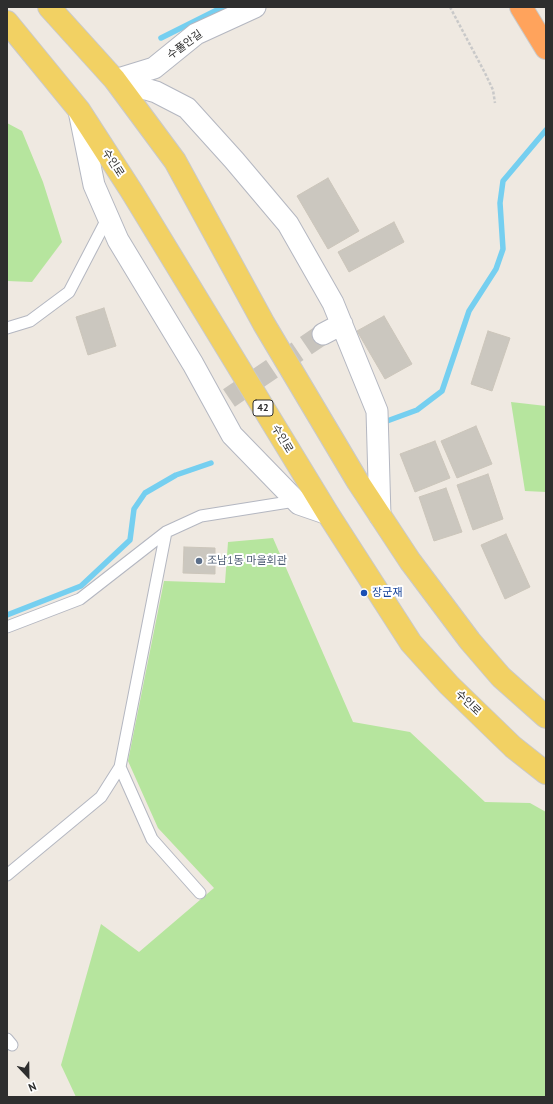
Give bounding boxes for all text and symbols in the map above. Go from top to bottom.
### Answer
street label: 수풀안길 [165,28,205,62]
street label: 수인로 [99,147,127,179]
road number: 42 [253,400,273,416]
street label: 수인로 [269,423,295,455]
place label: 조남1동 마을회관 [207,554,287,568]
marker: 조남1동 마을회관 [194,556,204,566]
place label: 장군재 [372,586,402,600]
marker: 장군재 [359,588,369,598]
street label: 수인로 [452,688,484,718]
north arrow [8,1056,48,1096]
text: N [27,1079,38,1095]

